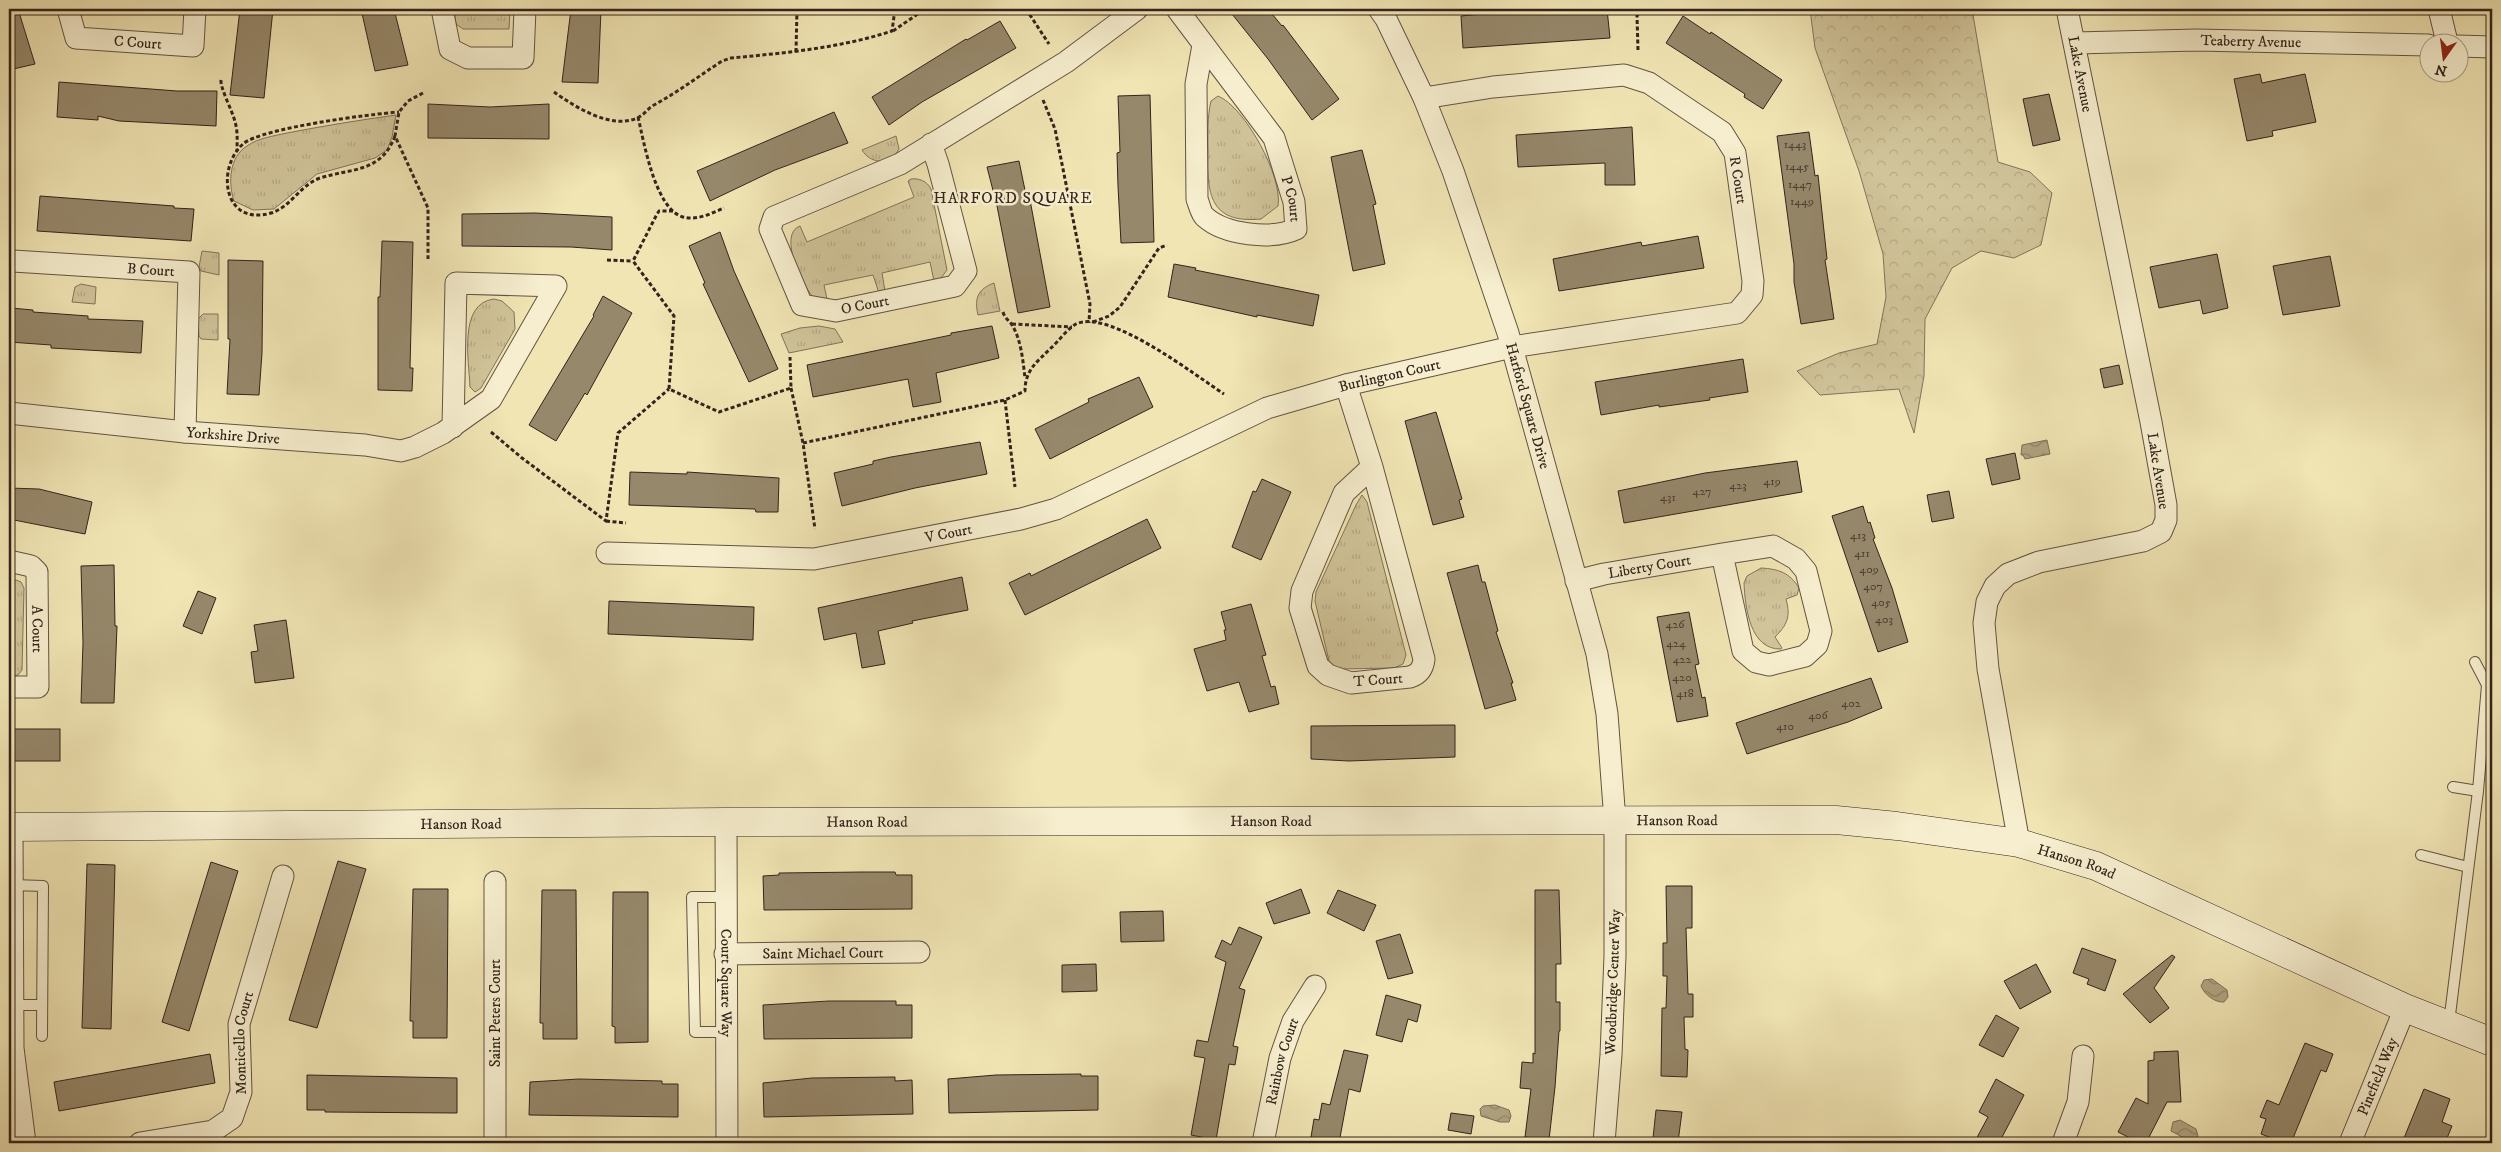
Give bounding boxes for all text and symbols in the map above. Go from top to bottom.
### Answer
street label: C Court [113,31,163,53]
street label: Teaberry Avenue [2200,31,2301,52]
north arrow [2418,32,2468,82]
street label: Lake Avenue [2063,34,2097,114]
text: N [2433,59,2449,80]
house number: 1443 [1784,137,1806,152]
street label: R Court [1725,155,1751,205]
house number: 1445 [1785,159,1809,174]
street label: P Court [1277,174,1305,223]
house number: 1447 [1788,177,1812,192]
district label: HARFORD SQUARE [933,188,1093,208]
house number: 1449 [1790,194,1814,209]
street label: B Court [126,259,175,281]
street label: O Court [839,291,891,319]
street label: Harford Square Drive [1502,340,1555,471]
street label: Burlington Court [1336,354,1442,396]
street label: Yorkshire Drive [185,423,280,448]
street label: Lake Avenue [2143,431,2173,511]
house number: 419 [1763,474,1781,489]
house number: 423 [1729,478,1747,493]
house number: 427 [1693,484,1711,499]
house number: 431 [1660,490,1676,505]
street label: V Court [922,519,974,547]
house number: 413 [1850,528,1866,543]
house number: 411 [1854,546,1870,561]
street label: Liberty Court [1607,550,1692,583]
house number: 409 [1859,562,1879,577]
house number: 407 [1863,579,1883,594]
house number: 405 [1871,595,1891,610]
street label: A Court [28,605,47,653]
house number: 403 [1875,612,1893,627]
house number: 426 [1665,617,1685,632]
house number: 424 [1666,636,1687,651]
house number: 422 [1673,652,1691,667]
street label: T Court [1353,669,1404,691]
house number: 420 [1672,670,1692,685]
house number: 418 [1676,686,1694,701]
house number: 402 [1841,696,1861,711]
house number: 406 [1808,708,1829,723]
house number: 410 [1776,719,1794,734]
street label: Hanson Road [1230,811,1312,831]
street label: Hanson Road [1636,811,1718,830]
street label: Hanson Road [826,812,908,831]
street label: Hanson Road [420,814,502,834]
street label: Hanson Road [2035,840,2119,884]
street label: Woodbridge Center Way [1601,908,1625,1056]
street label: Court Square Way [717,929,736,1038]
street label: Saint Michael Court [762,943,884,963]
street label: Saint Peters Court [486,959,505,1067]
street label: Monticello Court [230,989,258,1095]
street label: Rainbow Court [1261,1013,1303,1107]
street label: Pinefield Way [2353,1034,2402,1118]

